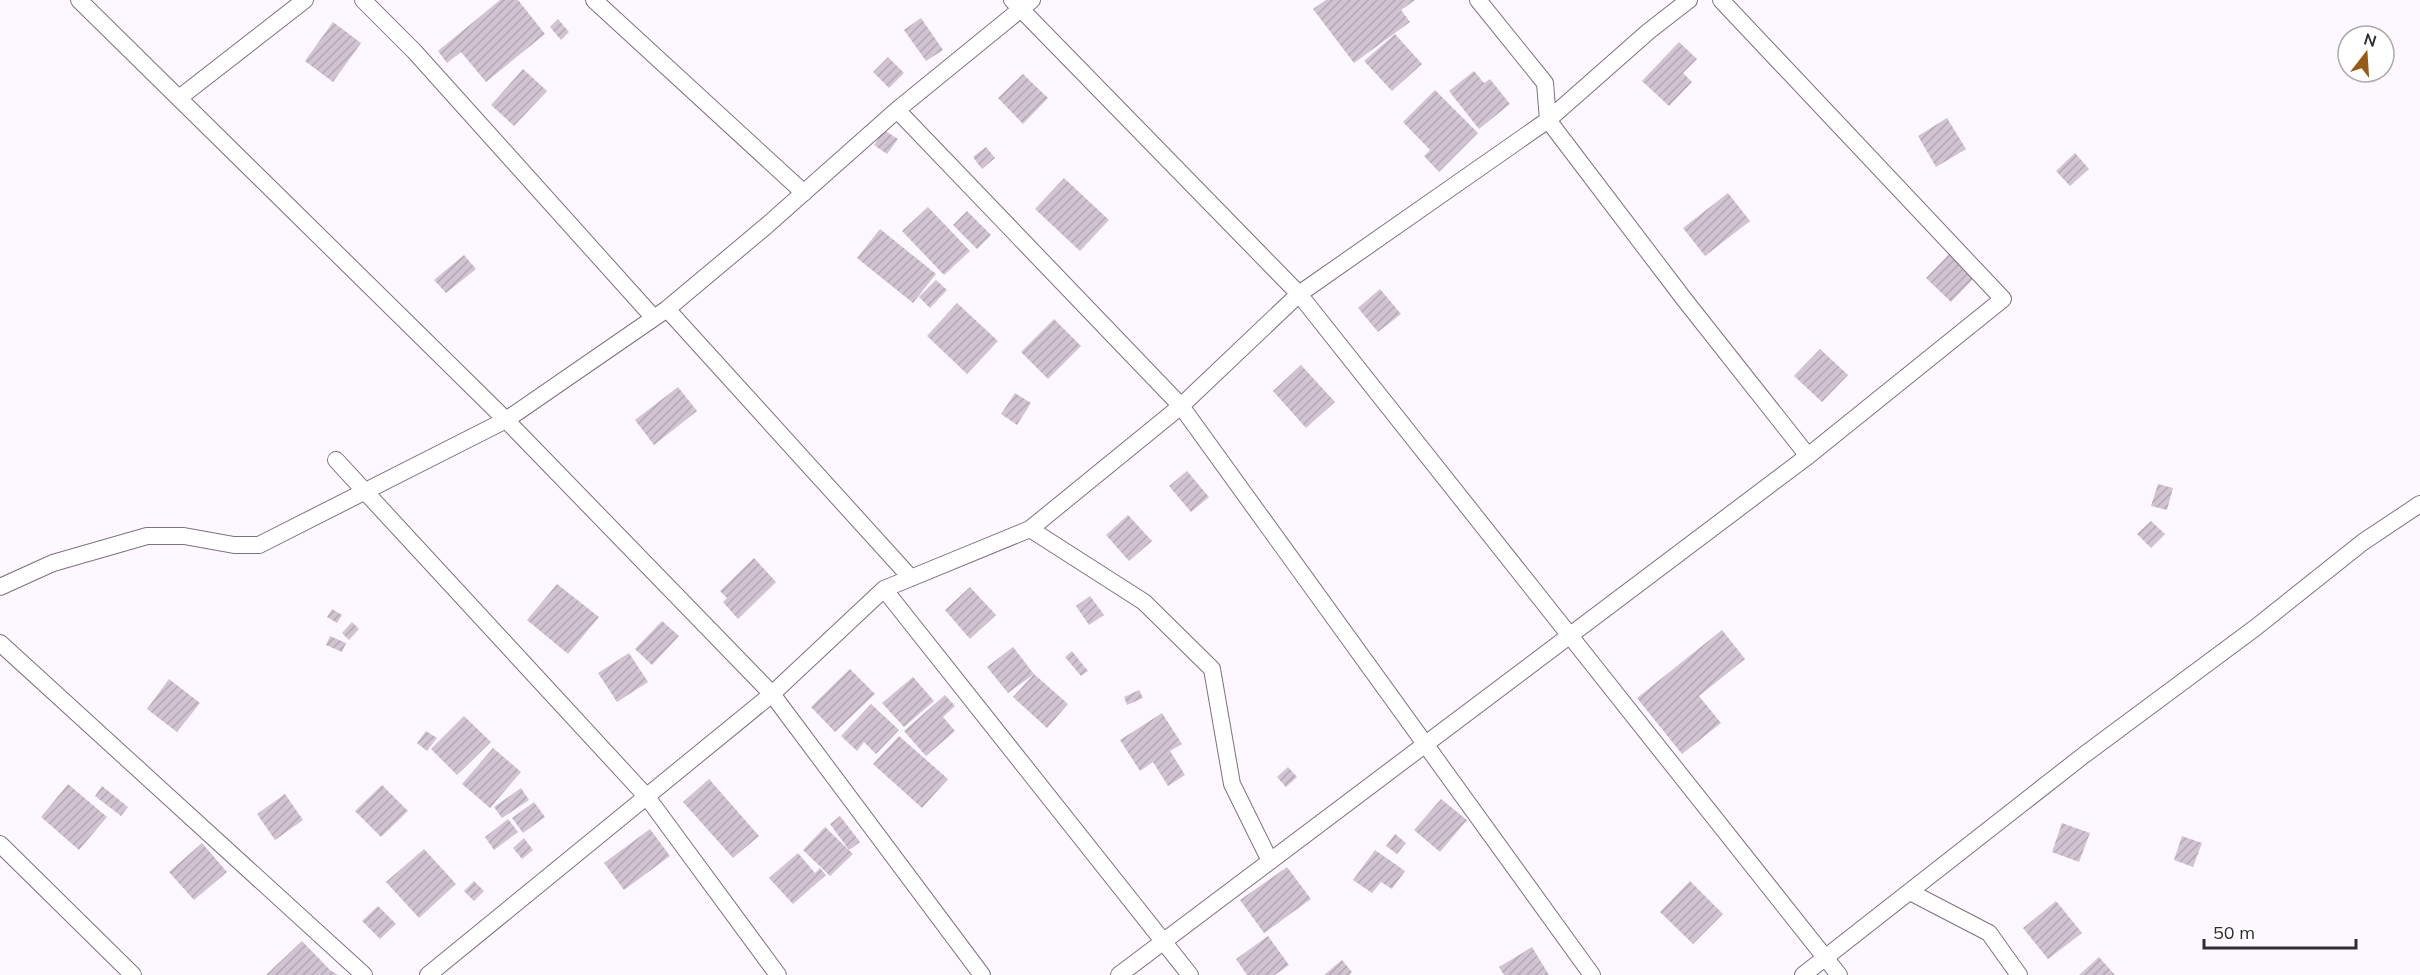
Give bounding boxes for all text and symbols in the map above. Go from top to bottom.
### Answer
north arrow [2336,24,2396,84]
text: N [2362,28,2379,51]
scale bar [2204,912,2356,950]
text: 50 m [2213,921,2255,944]

